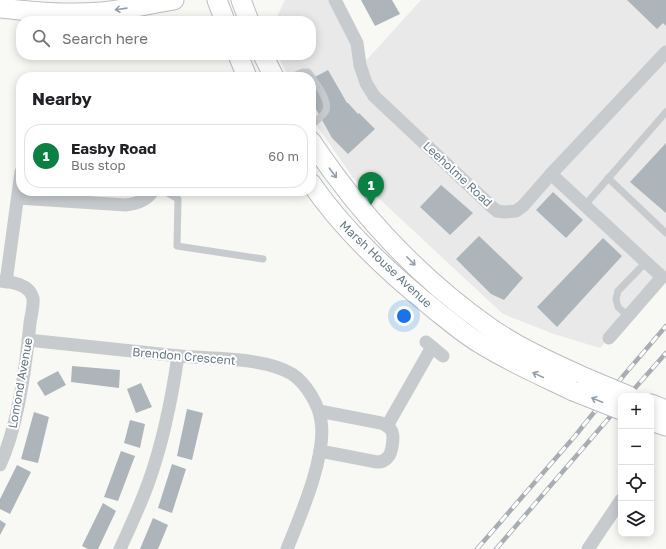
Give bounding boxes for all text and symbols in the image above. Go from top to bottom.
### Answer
one-way arrow [115,5,128,13]
search box [16,16,316,60]
icon: search [30,27,52,49]
text: Search here [62,29,148,47]
text: Nearby [32,88,92,109]
street label: Leeholme Road [420,138,496,210]
text: Easby Road [71,139,156,157]
text: 1 [43,148,49,164]
text: 60 m [268,148,299,164]
text: Bus stop [71,157,126,173]
one-way arrow [329,168,337,179]
pin: 1 [358,172,384,205]
street label: Marsh House Avenue [337,217,435,311]
one-way arrow [406,256,416,266]
your location [394,306,414,326]
street label: Lomond Avenue [5,336,35,430]
street label: Brendon Crescent [132,344,236,368]
one-way arrow [532,371,544,378]
map controls [618,393,654,537]
button: + [618,393,654,429]
one-way arrow [592,396,604,404]
button: − [618,429,654,465]
button: locate [618,465,654,501]
button: layers [618,501,654,537]

